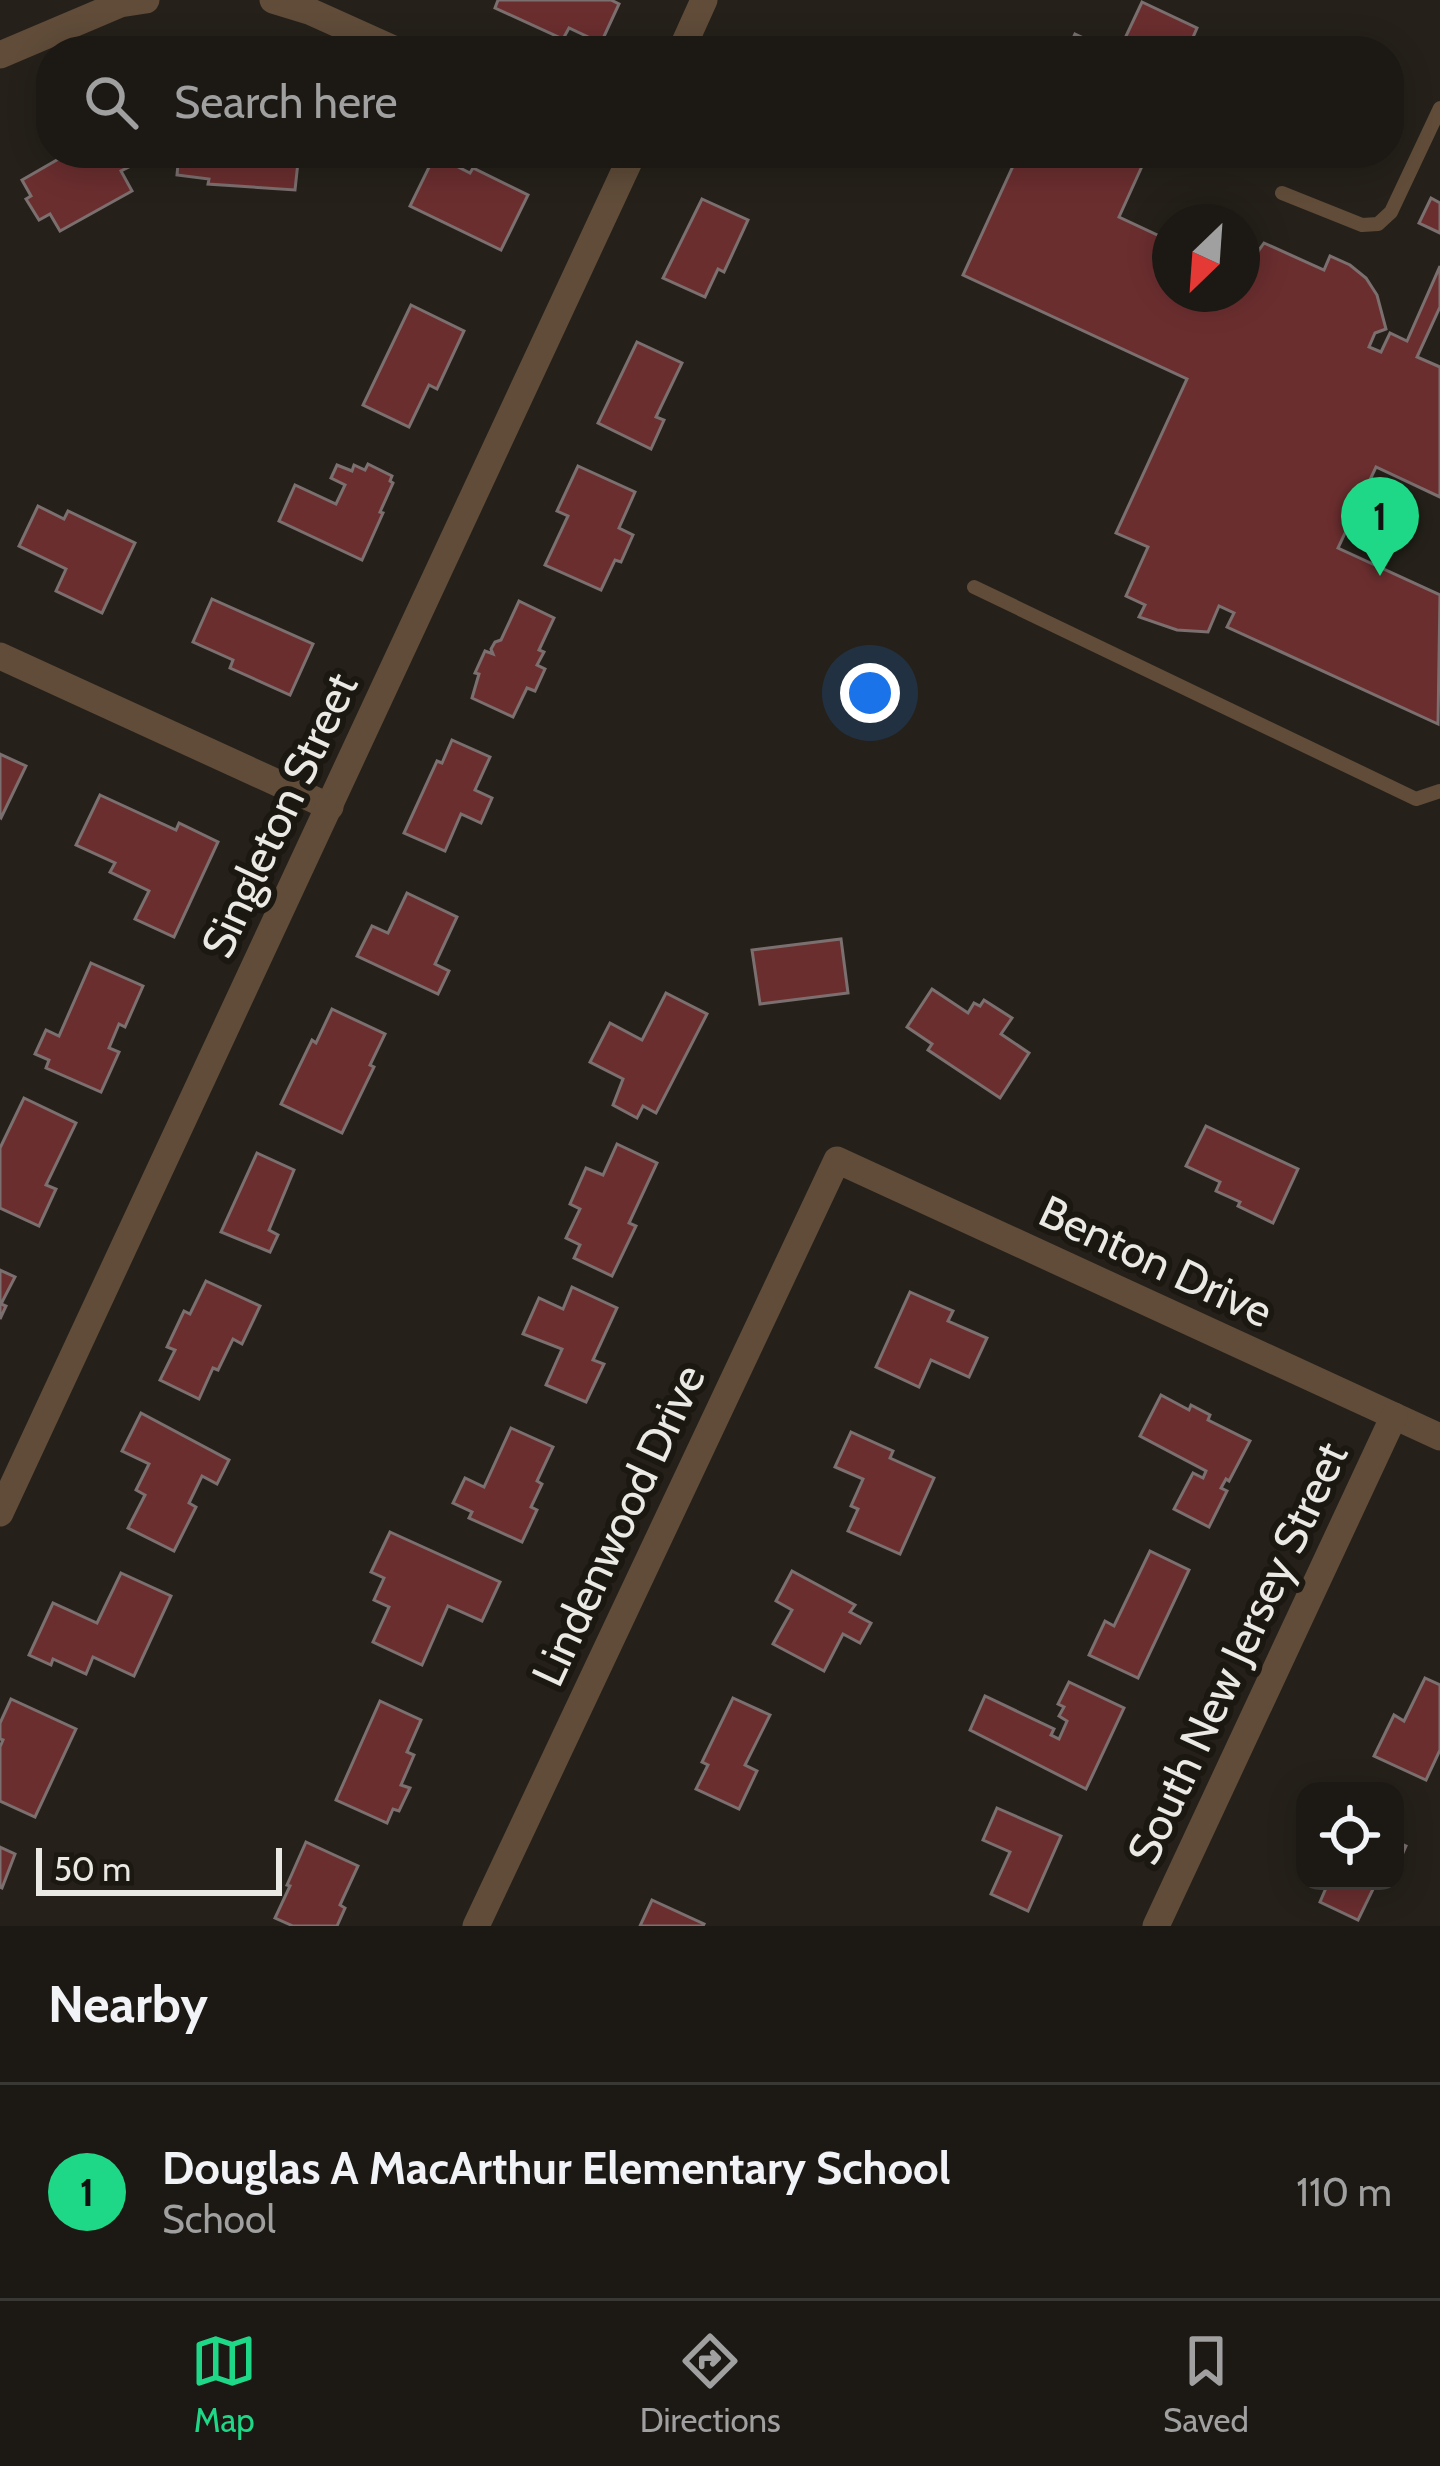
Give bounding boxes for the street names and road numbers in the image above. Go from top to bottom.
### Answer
street label: Singleton Street [190,664,368,966]
street label: Benton Drive [1031,1184,1281,1338]
street label: Lindenwood Drive [520,1356,716,1694]
street label: South New Jersey Street [1115,1434,1359,1872]

